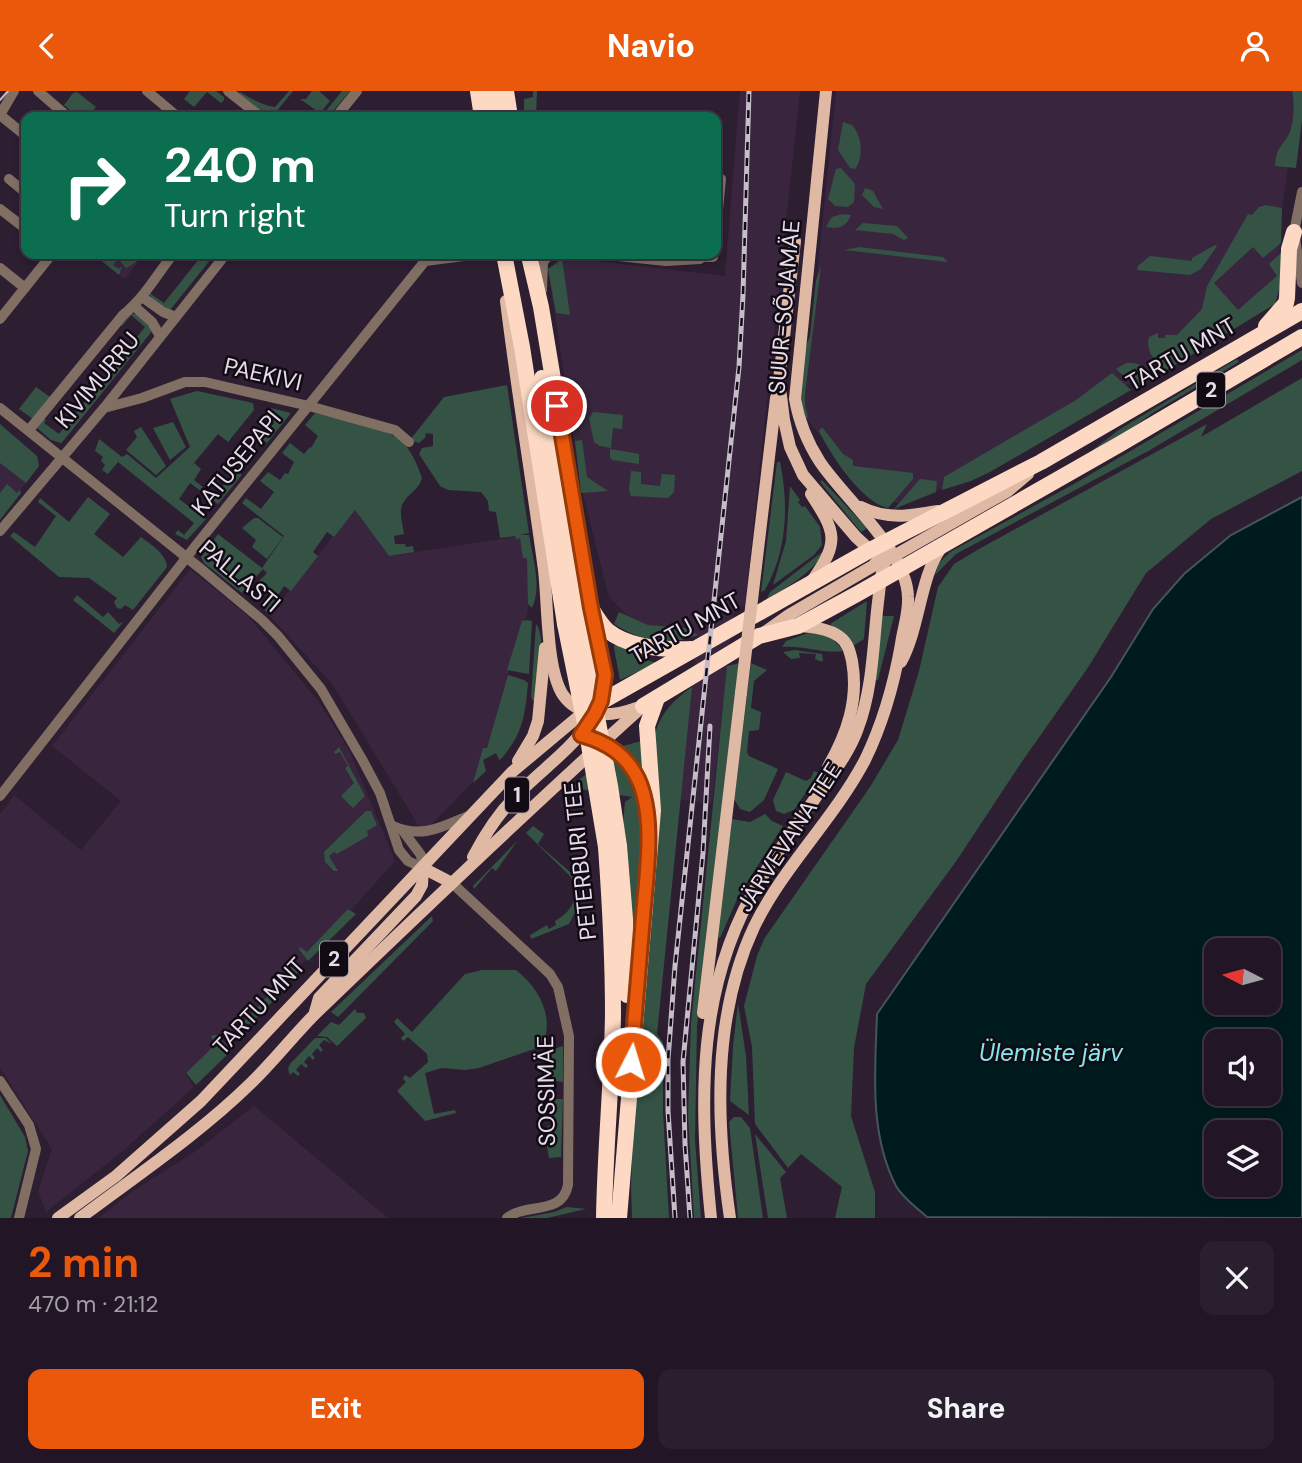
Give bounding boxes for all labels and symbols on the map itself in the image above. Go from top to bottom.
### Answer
street label: SUUR-SÕJAMÄE [761,219,807,395]
street label: TARTU MNT [1121,310,1242,398]
street label: KIVIMURRU [48,326,146,434]
street label: PAEKIVI [221,350,305,398]
road number: 2 [1197,373,1225,407]
pin [527,376,587,436]
street label: KATUSEPAPI [185,404,287,522]
street label: PALLASTI [193,533,287,619]
street label: TARTU MNT [624,585,746,671]
street label: JÄRVEVANA TEE [730,757,848,917]
road number: 1 [505,777,529,813]
street label: PETERBURI TEE [557,780,603,942]
north arrow [1204,938,1281,1015]
road number: 2 [320,941,348,977]
street label: TARTU MNT [206,951,312,1061]
position arrow [594,1025,668,1099]
street label: SOSSIMÄE [530,1035,562,1147]
water label: Ülemiste järv [979,1037,1124,1068]

